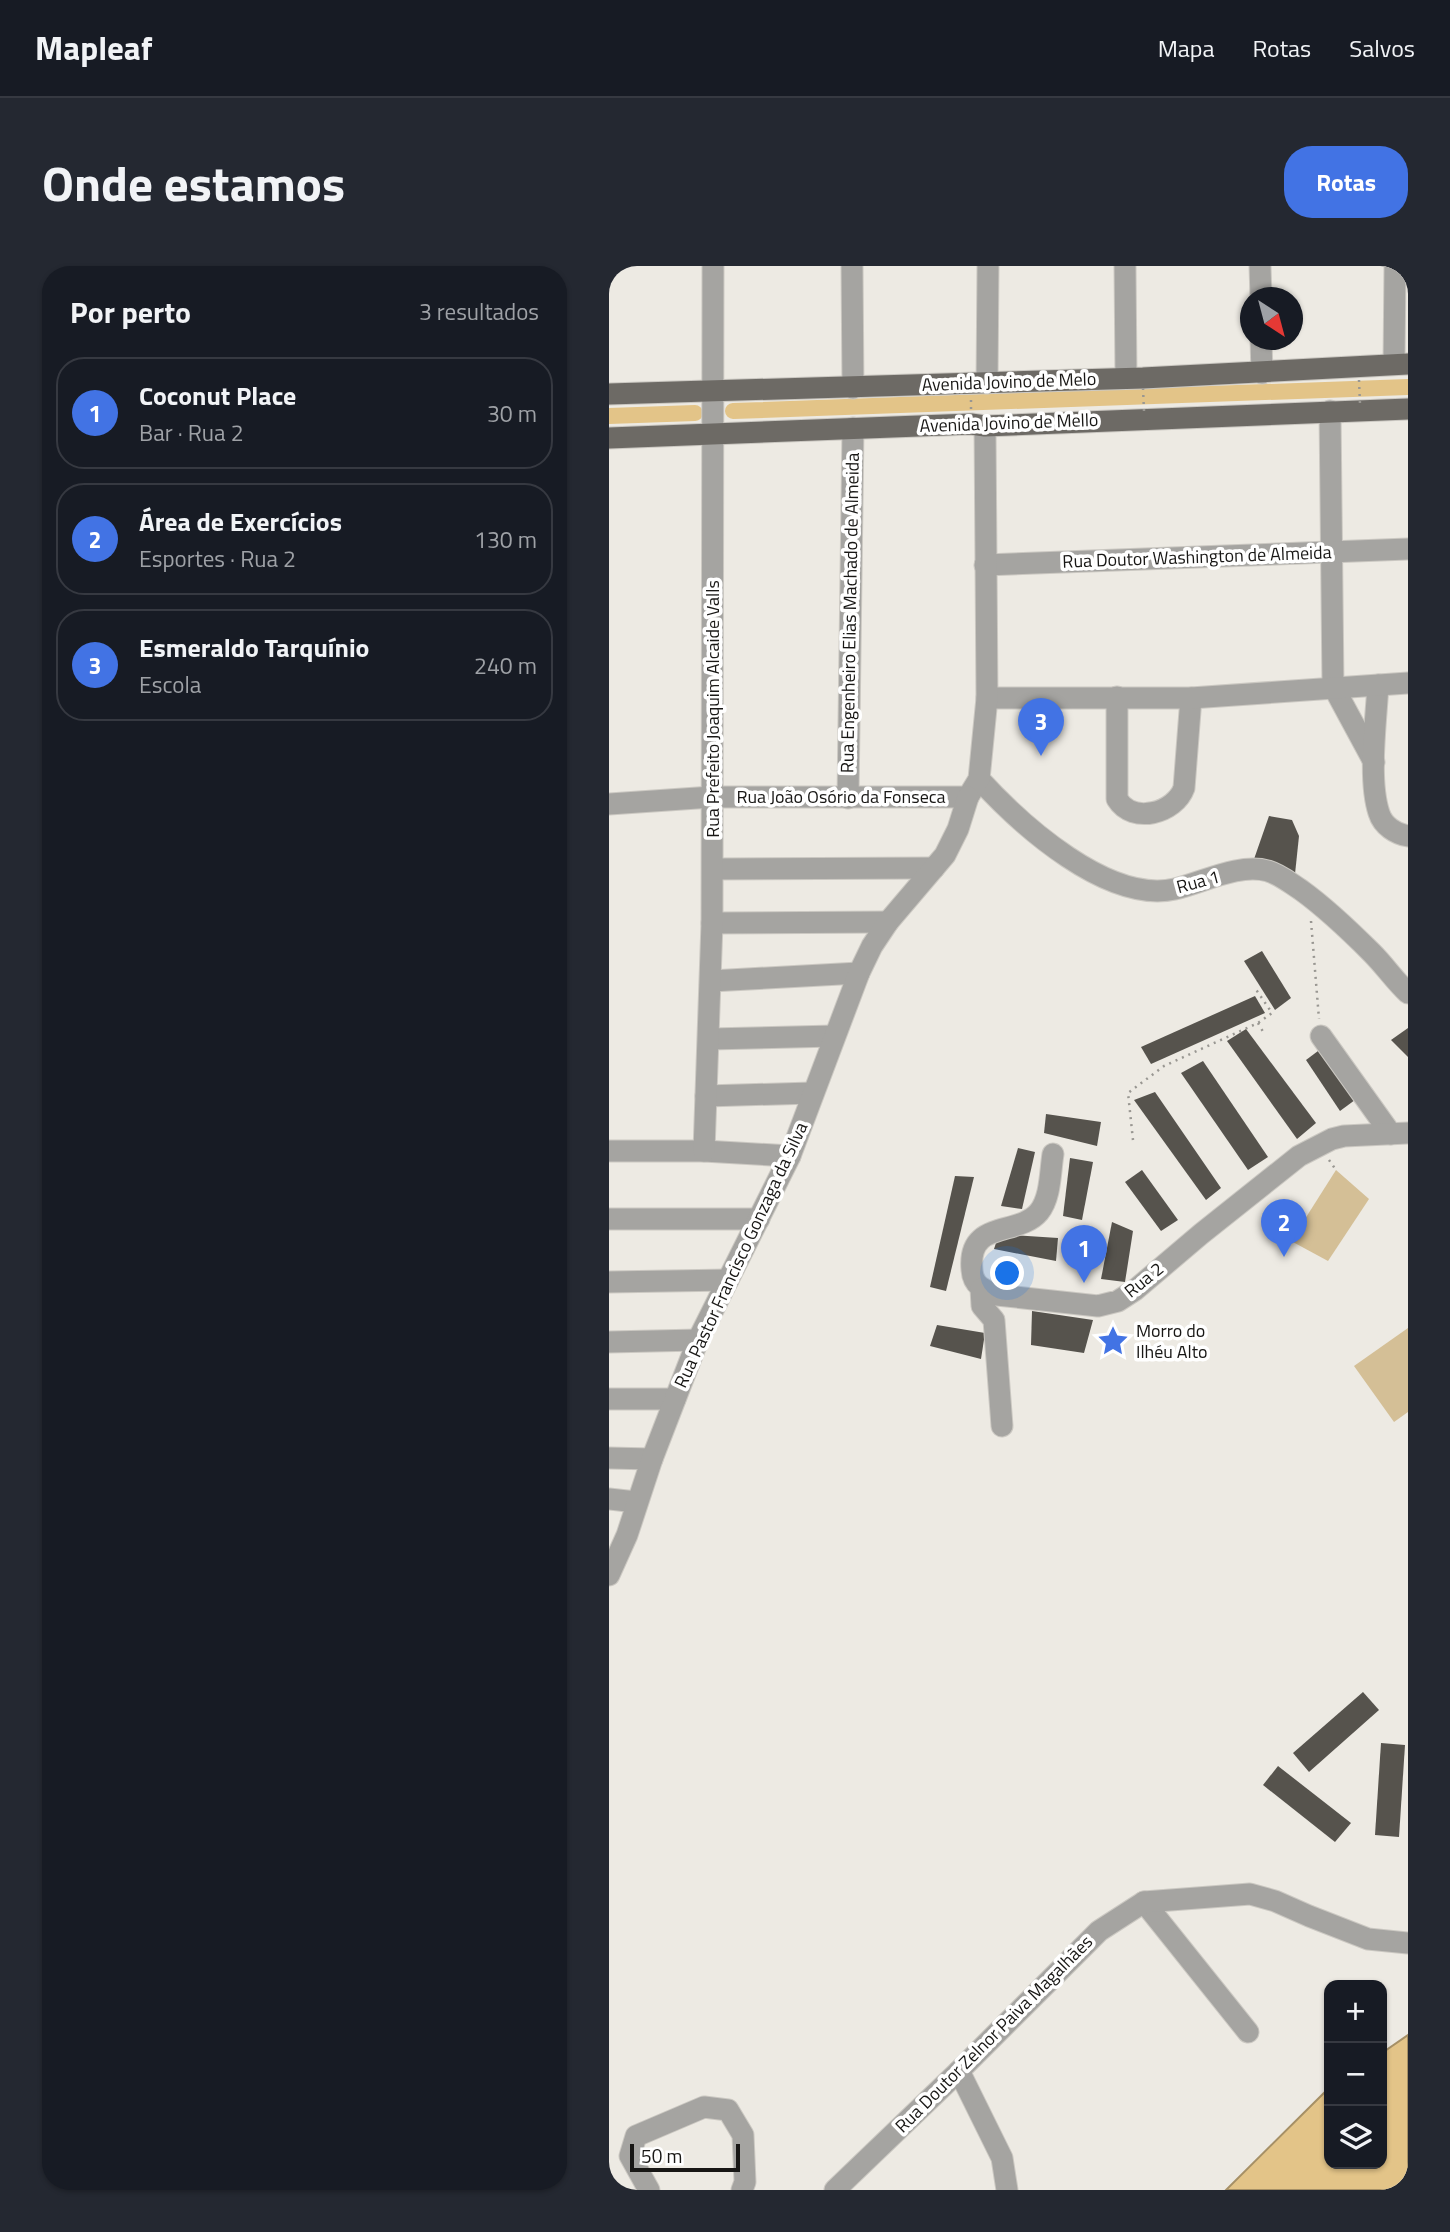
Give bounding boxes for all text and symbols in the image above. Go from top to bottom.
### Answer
text: Mapleaf [35,23,153,73]
text: Mapa [1158,30,1214,66]
text: Rotas [1252,30,1311,66]
text: Salvos [1349,30,1415,66]
text: Onde estamos [42,145,345,220]
button: Rotas [1284,146,1408,218]
north arrow [1240,287,1303,350]
text: Por perto [70,289,191,335]
text: 3 resultados [419,294,539,329]
street label: Avenida Jovino de Melo [921,365,1097,398]
text: Coconut Place [139,376,296,415]
text: 1 [89,396,101,431]
text: 30 m [487,396,537,431]
street label: Avenida Jovino de Mello [919,406,1099,439]
text: Bar · Rua 2 [139,415,244,450]
street label: Rua Engenheiro Elias Machado de Almeida [833,453,866,773]
text: Área de Exercícios [139,502,342,541]
text: 2 [89,522,101,557]
text: 130 m [474,522,537,557]
street label: Rua Doutor Washington de Almeida [1062,538,1332,575]
text: Esportes · Rua 2 [139,541,296,576]
street label: Rua Prefeito Joaquim Alcaide Valls [699,580,726,838]
text: Esmeraldo Tarquínio [139,628,369,667]
text: 3 [89,648,101,683]
text: 240 m [474,648,537,683]
text: Escola [139,667,201,702]
pin: 3 [1018,698,1064,756]
street label: Rua João Osório da Fonseca [736,783,946,810]
street label: Rua 1 [1173,863,1222,900]
street label: Rua Pastor Francisco Gonzaga da Silva [667,1117,814,1392]
pin: 2 [1261,1199,1307,1257]
pin: 1 [1061,1225,1107,1283]
street label: Rua 2 [1118,1255,1169,1304]
your location [990,1256,1024,1290]
place label: Morro do Ilhéu Alto [1136,1317,1208,1365]
place icon: Morro do Ilhéu Alto [1096,1324,1130,1358]
street label: Rua Doutor Zelnor Paiva Magalhães [889,1929,1099,2139]
map controls [1324,1980,1387,2169]
button: + [1324,1980,1387,2043]
button: − [1324,2043,1387,2106]
button: layers [1324,2106,1387,2169]
scale bar [630,2141,740,2173]
text: 50 m [641,2141,682,2170]

